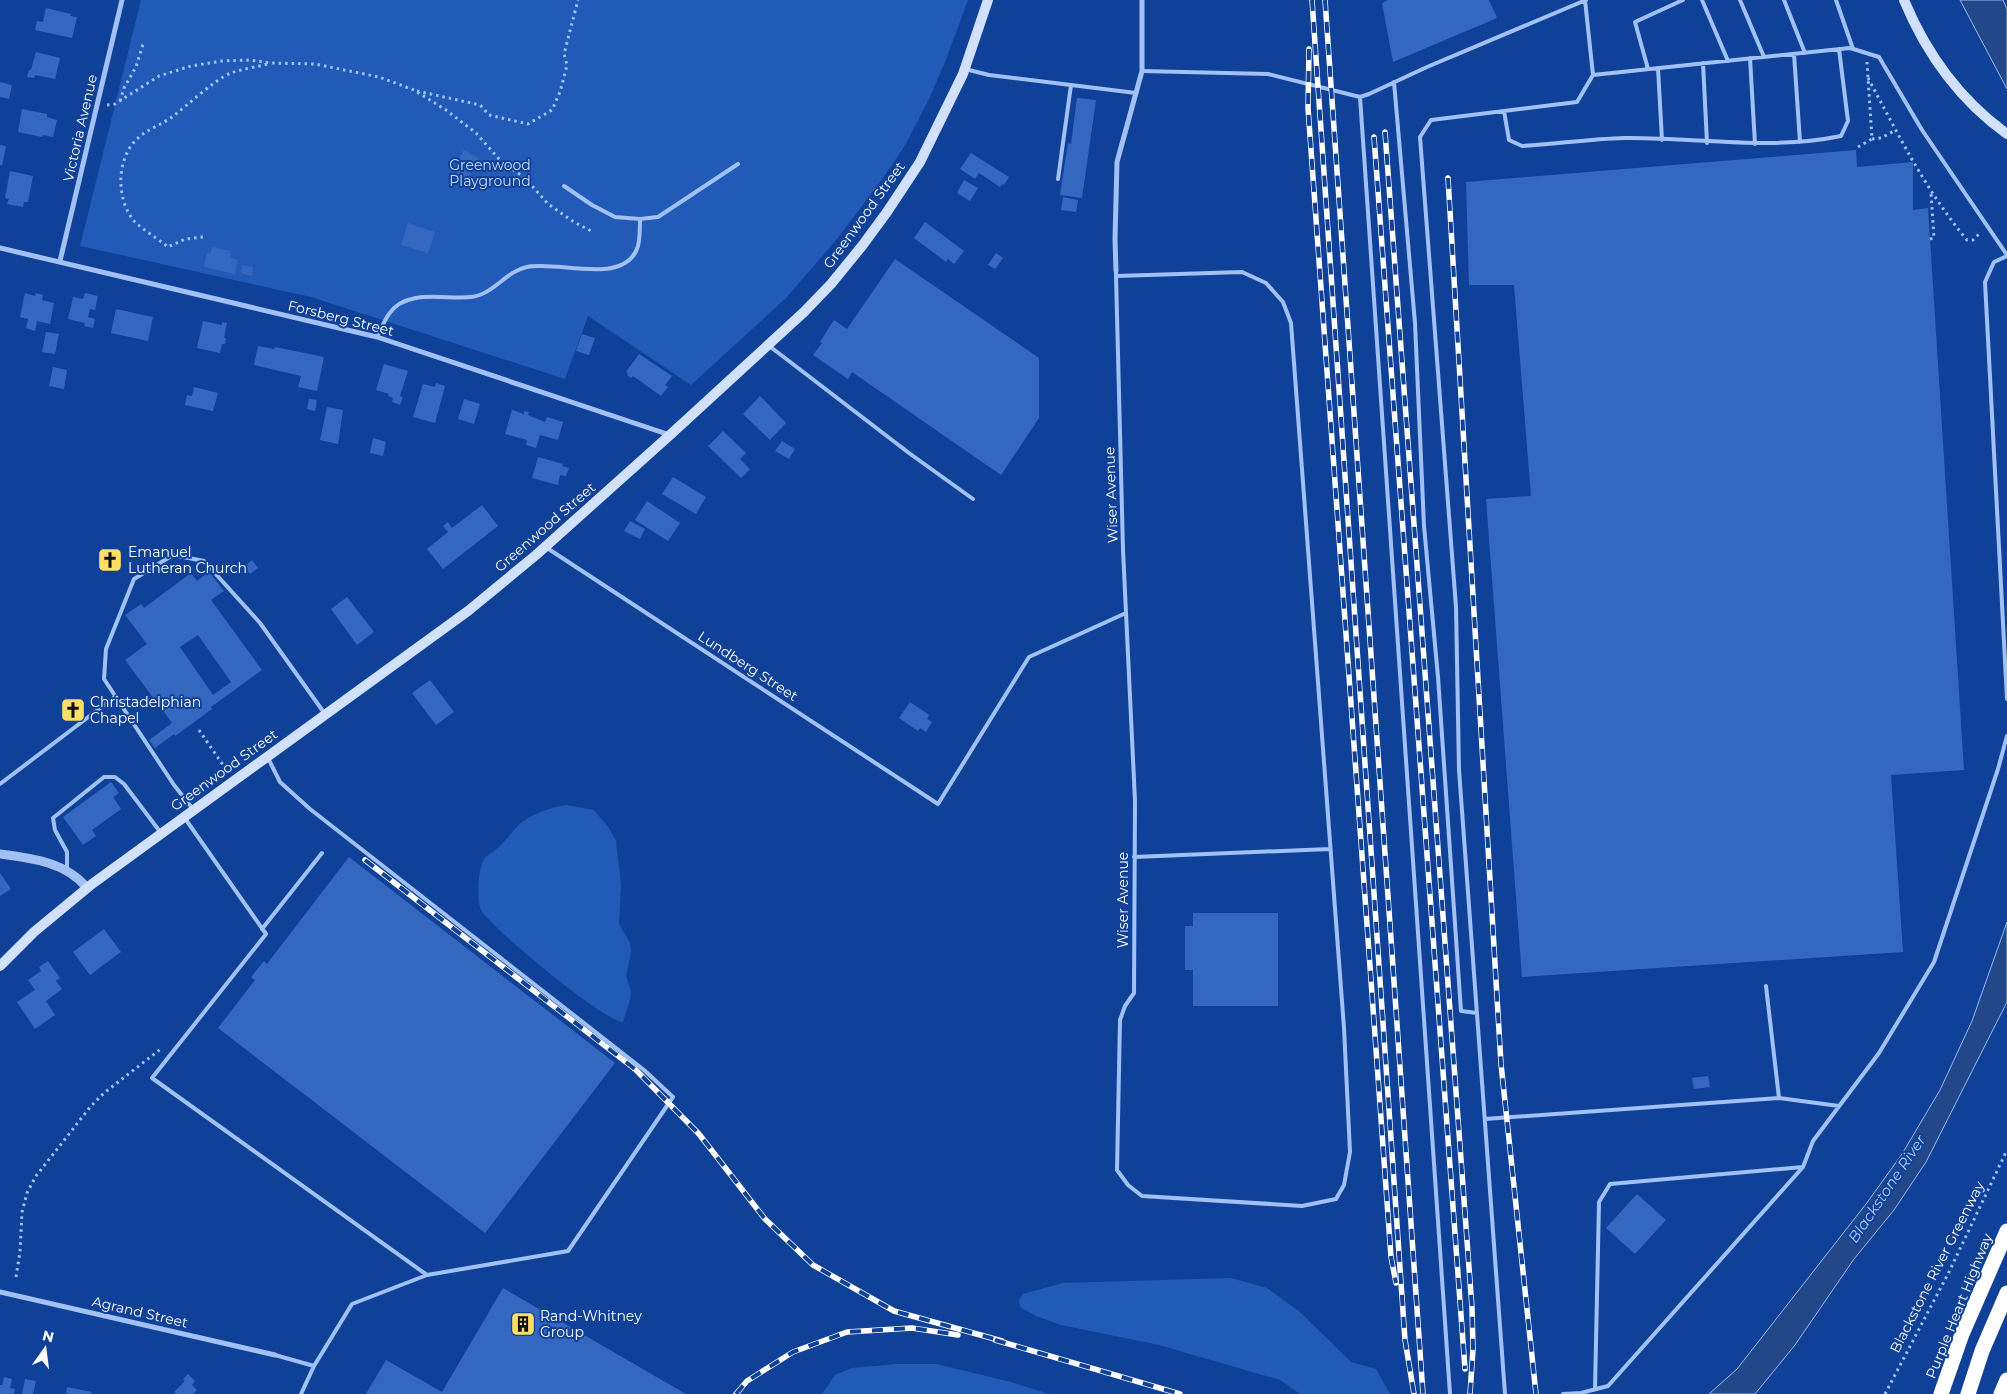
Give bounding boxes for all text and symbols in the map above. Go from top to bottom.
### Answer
street label: Victoria Avenue [59,73,101,183]
park label: Greenwood Playground [449,156,531,190]
street label: Greenwood Street [819,158,909,272]
street label: Forsberg Street [286,296,396,340]
street label: Wiser Avenue [1100,446,1122,544]
street label: Greenwood Street [491,478,599,576]
place label: Emanuel Lutheran Church [128,543,247,577]
church icon: Emanuel Lutheran Church [97,547,123,573]
street label: Lundberg Street [695,627,802,705]
place label: Christadelphian Chapel [90,693,201,727]
church icon: Christadelphian Chapel [60,697,86,723]
street label: Greenwood Street [167,725,281,815]
street label: Wiser Avenue [1114,852,1132,948]
water label: Blackstone River [1843,1130,1930,1246]
street label: Blackstone River Greenway [1886,1178,1988,1356]
street label: Purple Heart Highway [1922,1230,1997,1381]
street label: Agrand Street [90,1292,190,1332]
place label: Rand-Whitney Group [540,1307,642,1341]
building icon: Rand-Whitney Group [510,1311,536,1337]
north arrow [20,1324,70,1374]
text: N [40,1326,56,1346]

